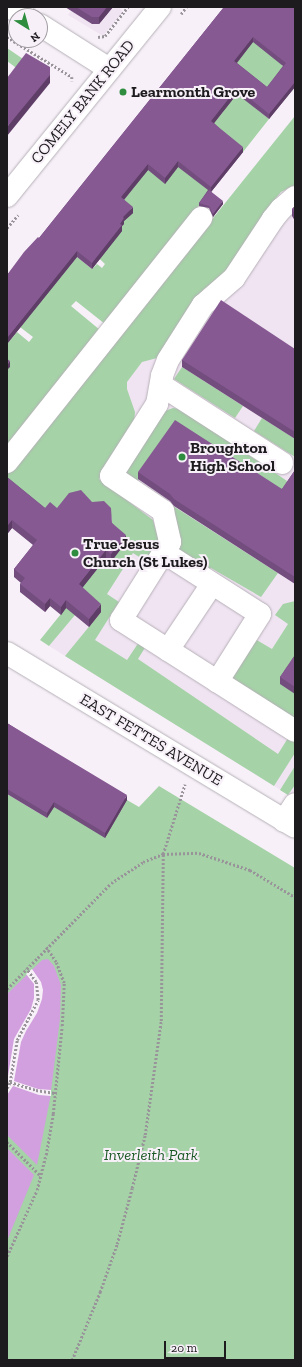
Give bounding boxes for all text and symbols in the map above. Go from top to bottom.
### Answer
north arrow [8,8,48,48]
street label: COMELY BANK ROAD [27,36,139,168]
place label: Learmonth Grove [131,82,255,102]
marker: Learmonth Grove [118,87,128,97]
place label: Broughton High School [190,438,275,476]
marker: Broughton High School [177,452,187,462]
place label: True Jesus Church (St Lukes) [83,534,207,572]
marker: True Jesus Church (St Lukes) [70,548,80,558]
street label: EAST FETTES AVENUE [76,690,226,790]
park label: Inverleith Park [104,1145,198,1165]
scale bar [166,1333,228,1359]
text: 20 m [171,1341,197,1355]

